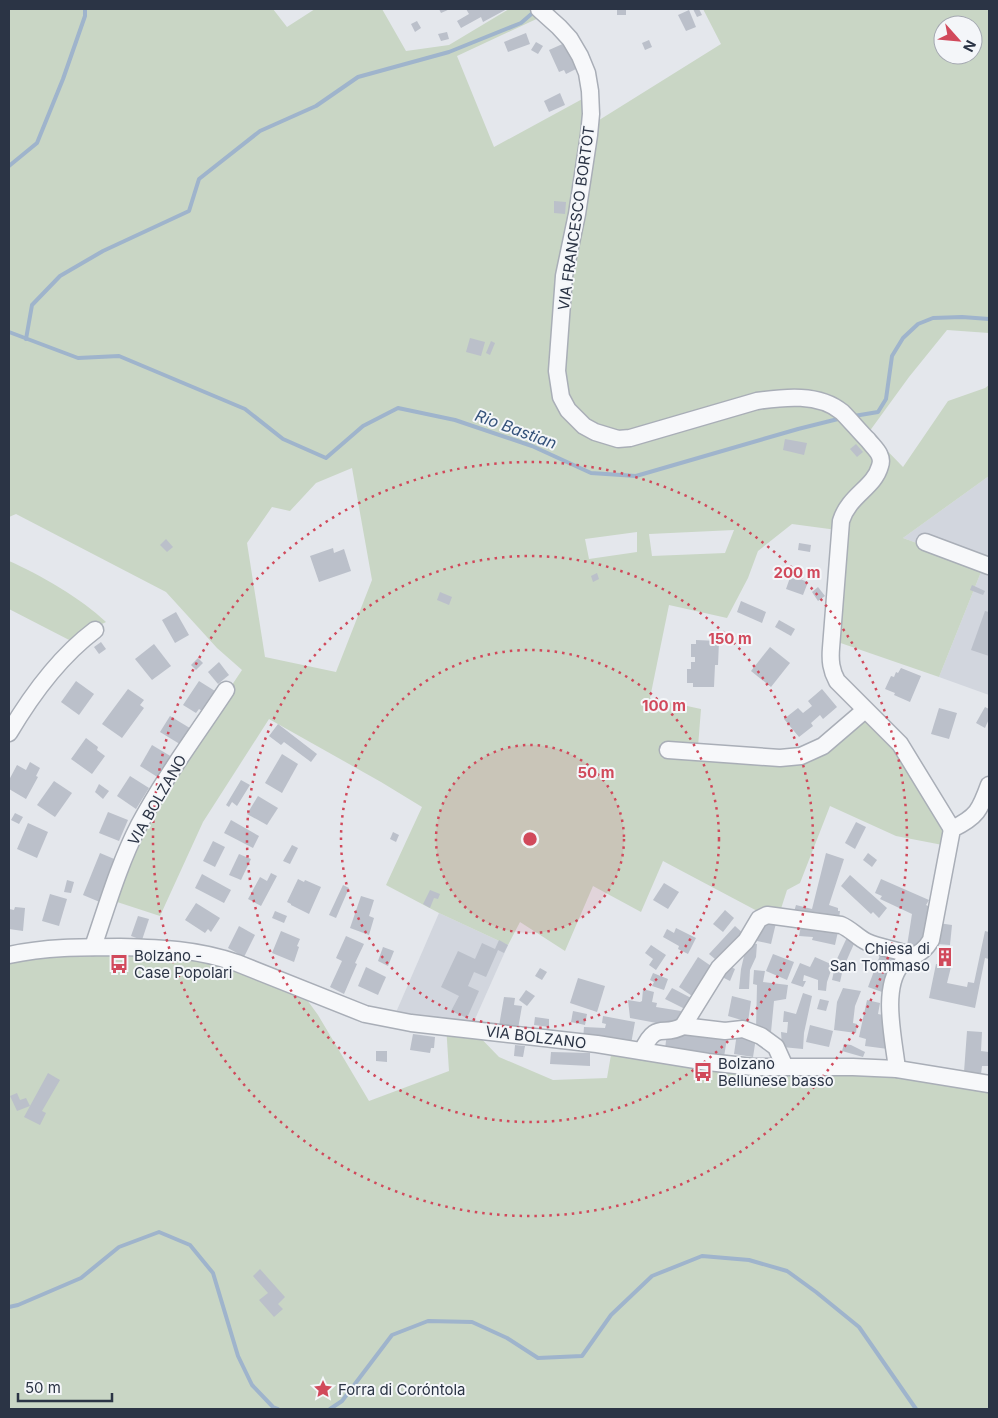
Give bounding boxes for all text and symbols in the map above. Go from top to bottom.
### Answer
north arrow [933,15,983,65]
text: N [960,38,980,55]
street label: VIA FRANCESCO BORTOT [554,124,598,312]
water label: Rio Bastian [472,405,560,453]
text: 200 m [774,563,820,582]
text: 150 m [708,629,752,648]
text: 100 m [642,696,686,715]
street label: VIA BOLZANO [123,751,191,849]
text: 50 m [578,763,614,782]
centre of rings [521,830,539,848]
place label: Chiesa di San Tommaso [830,939,930,975]
place label: Bolzano - Case Popolari [134,946,233,982]
building icon: Chiesa di San Tommaso [934,946,956,968]
bus stop icon: Bolzano - Case Popolari [108,953,130,975]
street label: VIA BOLZANO [485,1021,587,1053]
place label: Bolzano Bellunese basso [718,1054,834,1090]
bus stop icon: Bolzano Bellunese basso [692,1061,714,1083]
scale bar [18,1370,111,1402]
text: 50 m [25,1378,61,1397]
place icon: Forra di Coróntola [312,1378,334,1400]
place label: Forra di Coróntola [338,1380,465,1399]

